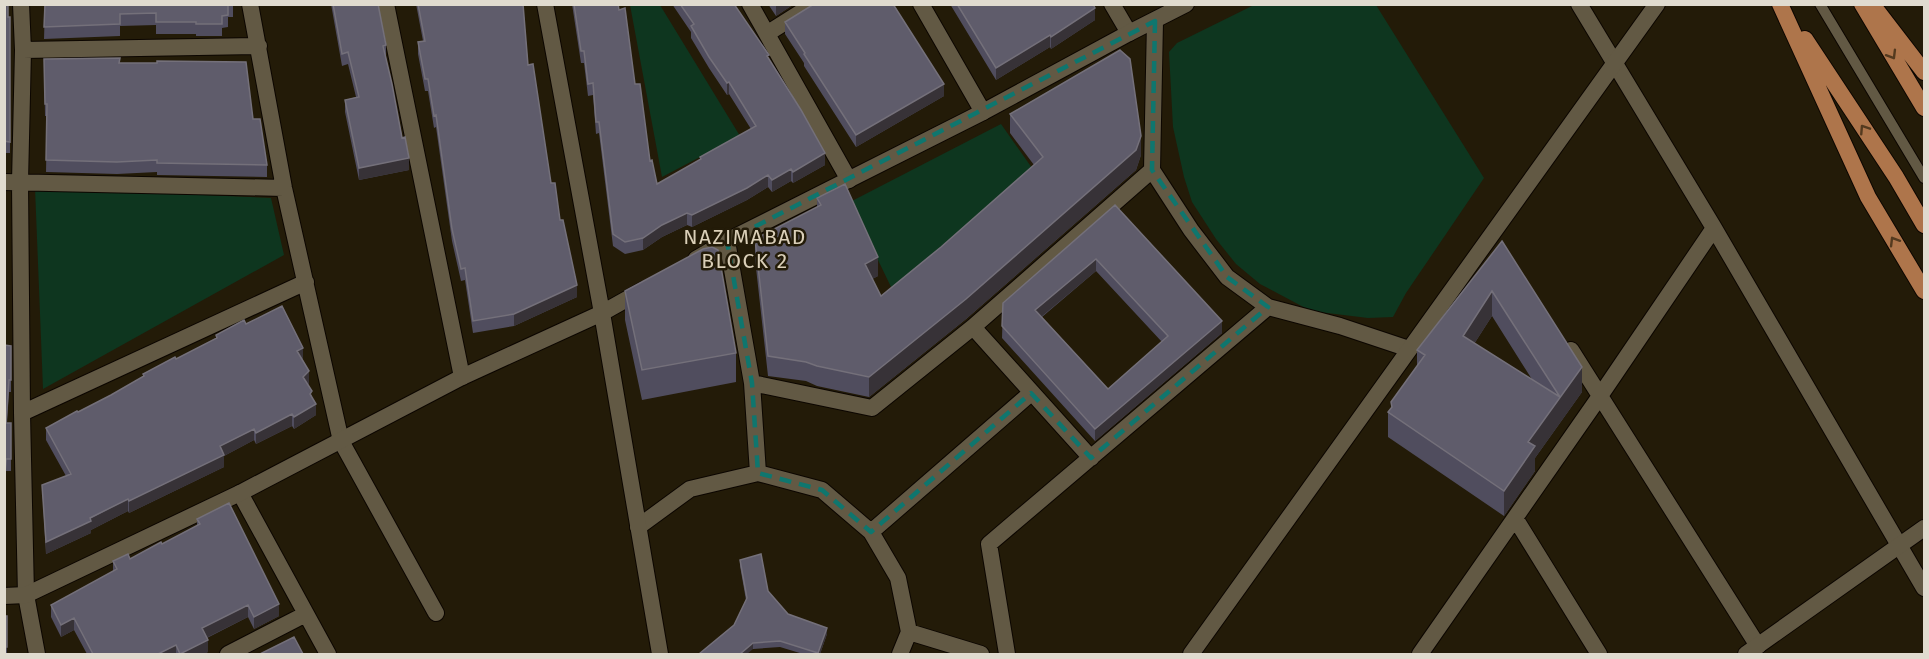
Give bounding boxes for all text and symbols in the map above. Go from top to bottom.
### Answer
one-way arrow [1885,49,1897,59]
one-way arrow [1860,124,1871,135]
district label: NAZIMABAD BLOCK 2 [683,224,807,274]
one-way arrow [1890,237,1902,247]

